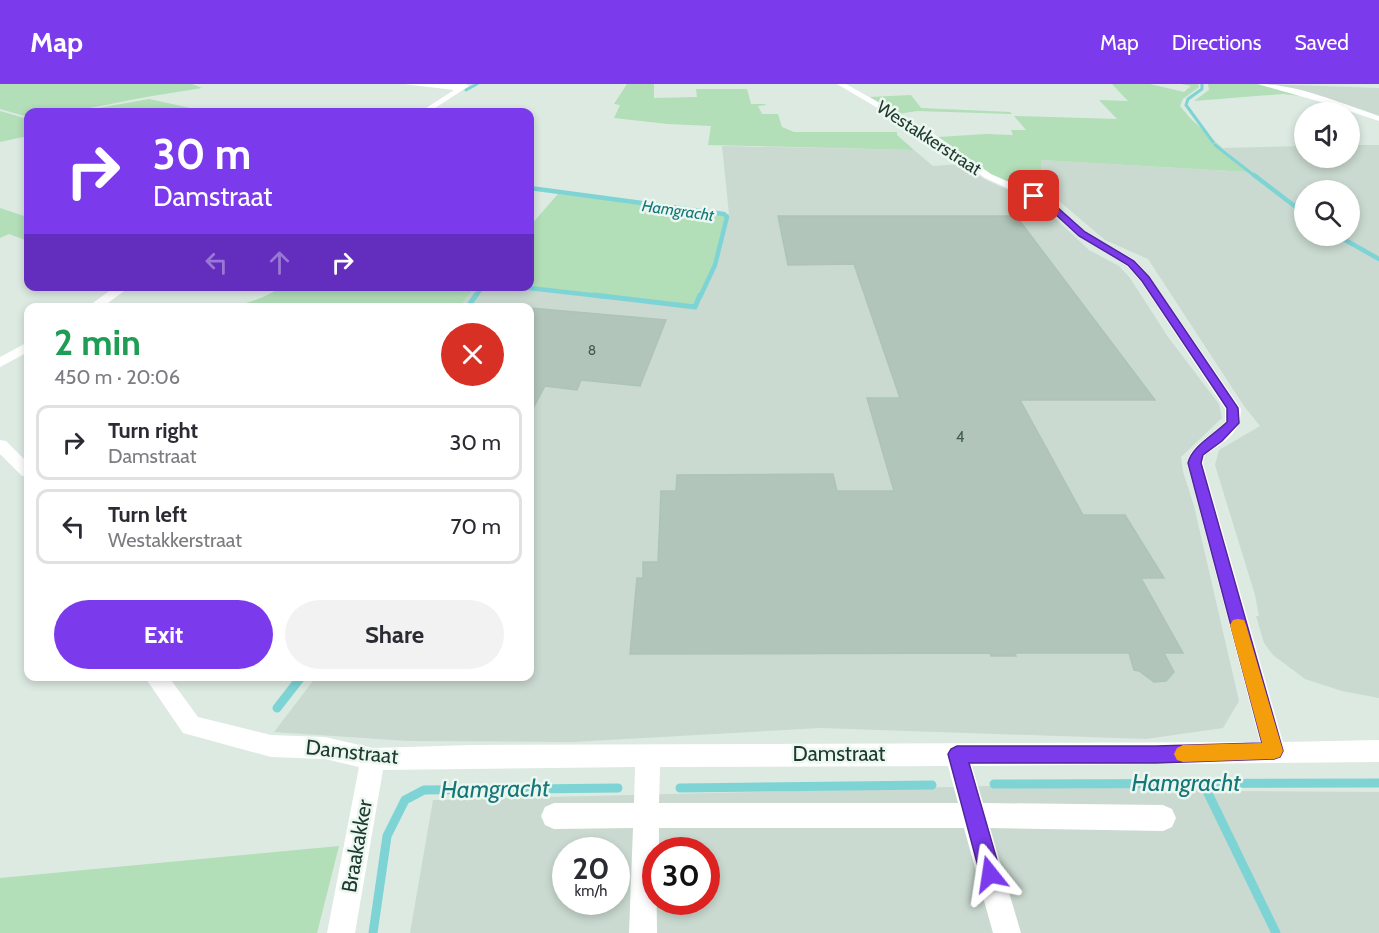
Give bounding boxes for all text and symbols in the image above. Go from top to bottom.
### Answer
text: Map [30,25,83,59]
text: Map [1100,30,1139,55]
text: Directions [1172,30,1261,55]
text: Saved [1294,30,1349,55]
street label: Westakkerstraat [872,96,986,180]
map controls [1294,102,1360,246]
button: sound [1294,102,1360,168]
text: 30 m [153,128,251,180]
icon: right [54,132,132,210]
pin [1008,170,1059,221]
icon: arrive [1017,179,1050,212]
text: Damstraat [153,180,272,213]
button: search [1294,180,1360,246]
water label: Hamgracht [641,196,716,225]
icon: left [200,246,233,279]
icon: ahead [263,246,296,279]
icon: right [326,246,359,279]
text: 2 min [54,320,141,364]
button: close [441,323,504,386]
house number: 8 [588,341,596,359]
text: 450 m · 20:06 [54,365,180,389]
text: Turn right [108,417,198,444]
icon: right [57,426,90,459]
house number: 4 [956,428,965,446]
text: 30 m [449,429,501,456]
text: Damstraat [108,444,196,468]
text: Turn left [108,501,187,528]
icon: left [57,510,90,543]
text: 70 m [451,513,501,540]
text: Westakkerstraat [108,528,242,552]
button: Exit [54,600,273,669]
button: Share [285,600,504,669]
street label: Damstraat [305,734,400,769]
street label: Damstraat [793,741,885,766]
water label: Hamgracht [1132,768,1241,797]
water label: Hamgracht [440,773,550,804]
street label: Braakakker [336,797,377,894]
speed limit sign: 30 [642,837,720,915]
position arrow [958,842,1022,906]
text: 20 [572,850,610,887]
text: km/h [575,882,607,900]

